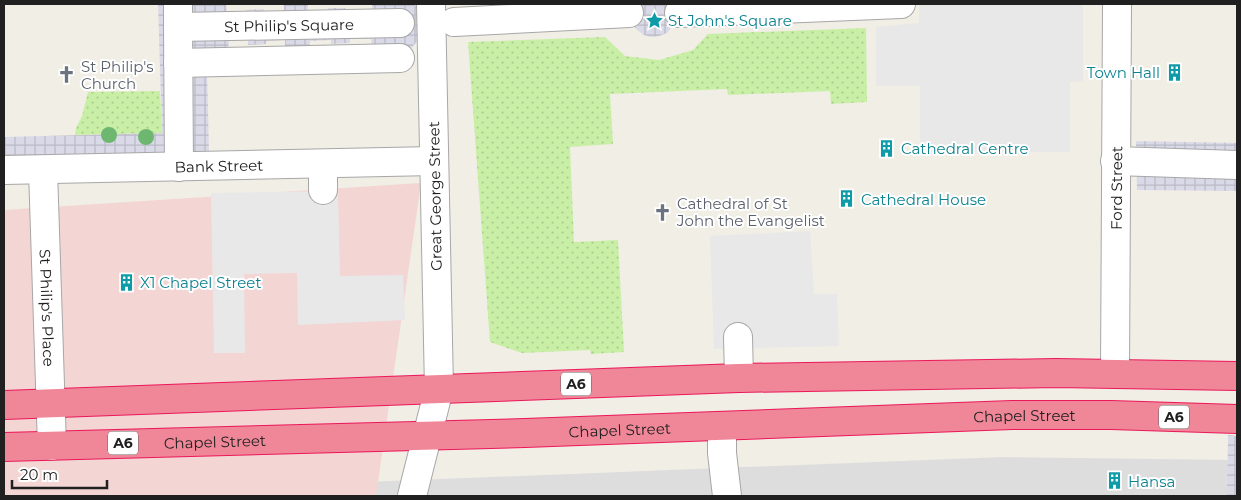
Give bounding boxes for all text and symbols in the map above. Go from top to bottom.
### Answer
place icon: St John's Square [644,10,664,30]
place label: St John's Square [668,11,792,30]
street label: St Philip's Square [224,14,354,36]
place label: St Philip's Church [81,57,154,93]
building icon: Town Hall [1164,62,1184,82]
place label: Town Hall [1087,63,1160,82]
church icon: St Philip's Church [57,65,77,85]
street label: Great George Street [424,121,446,271]
building icon: Cathedral Centre [877,138,897,158]
place label: Cathedral Centre [901,139,1029,158]
street label: Ford Street [1106,146,1126,230]
street label: Bank Street [174,155,263,176]
building icon: Cathedral House [837,189,857,209]
place label: Cathedral House [861,190,986,209]
place label: Cathedral of St John the Evangelist [676,194,825,230]
church icon: Cathedral of St John the Evangelist [653,202,673,222]
street label: St Philip's Place [36,249,59,367]
building icon: X1 Chapel Street [116,272,136,292]
place label: X1 Chapel Street [140,273,262,292]
road number: A6 [561,372,591,396]
street label: Chapel Street [973,405,1076,426]
road number: A6 [1159,406,1189,428]
street label: Chapel Street [568,418,671,441]
street label: Chapel Street [164,430,266,452]
road number: A6 [108,432,138,454]
scale bar [12,458,108,490]
text: 20 m [20,465,58,484]
building icon: Hansa [1104,471,1124,491]
place label: Hansa [1128,472,1175,491]

